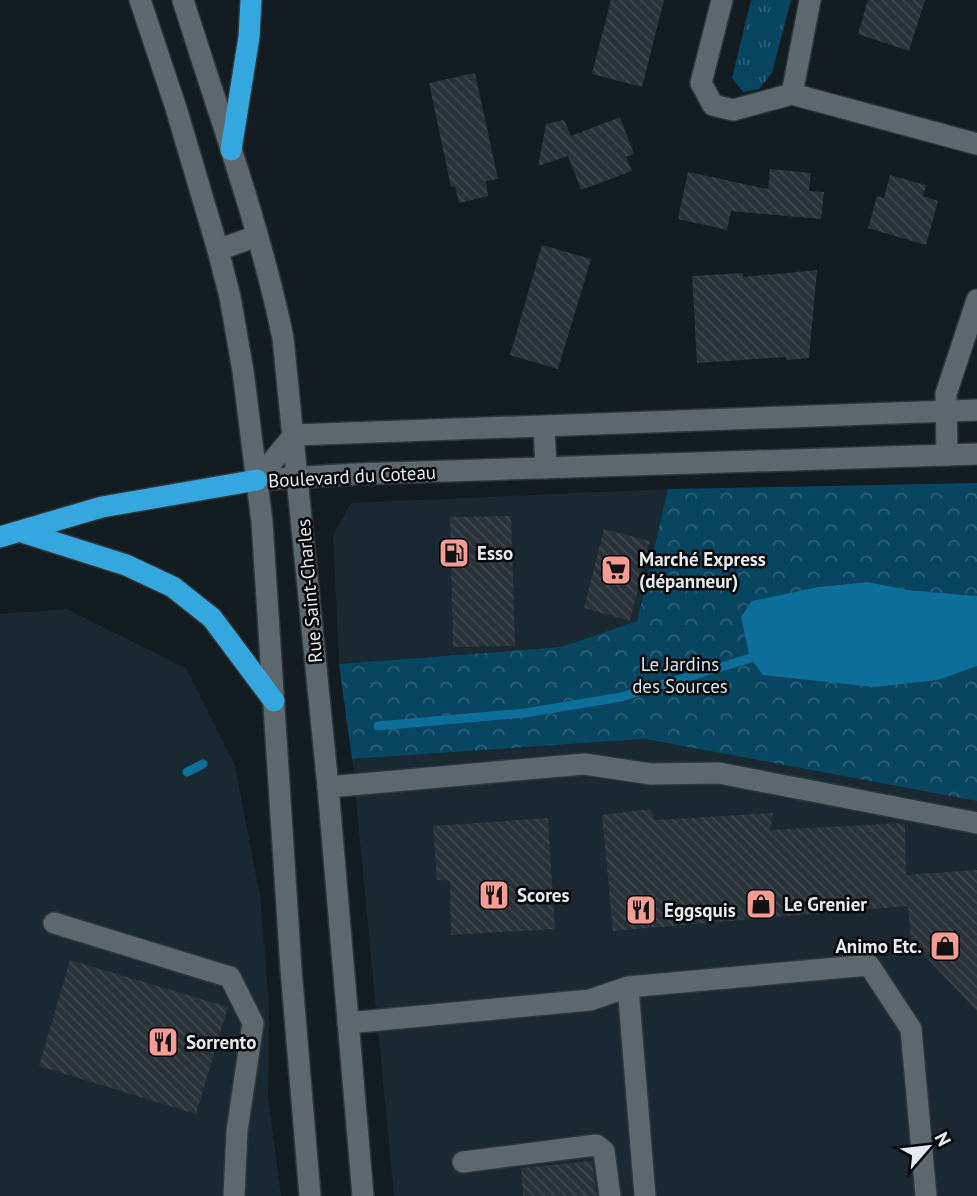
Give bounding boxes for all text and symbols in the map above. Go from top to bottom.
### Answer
street label: Boulevard du Coteau [267,460,437,492]
street label: Rue Saint-Charles [291,518,327,664]
fuel station icon: Esso [437,536,471,570]
place label: Esso [477,541,513,565]
place label: Marché Express (dépanneur) [639,547,766,593]
supermarket icon: Marché Express (dépanneur) [599,553,633,587]
park label: Le Jardins des Sources [632,652,728,698]
restaurant icon: Scores [477,878,511,912]
place label: Scores [517,883,570,907]
shop icon: Le Grenier [744,887,778,921]
place label: Le Grenier [784,892,867,916]
restaurant icon: Eggsquis [624,893,658,927]
place label: Eggsquis [664,898,736,922]
shop icon: Animo Etc. [928,929,962,963]
place label: Animo Etc. [835,934,922,958]
restaurant icon: Sorrento [146,1025,180,1059]
place label: Sorrento [186,1030,256,1054]
north arrow [893,1112,963,1182]
text: N [929,1128,957,1150]

